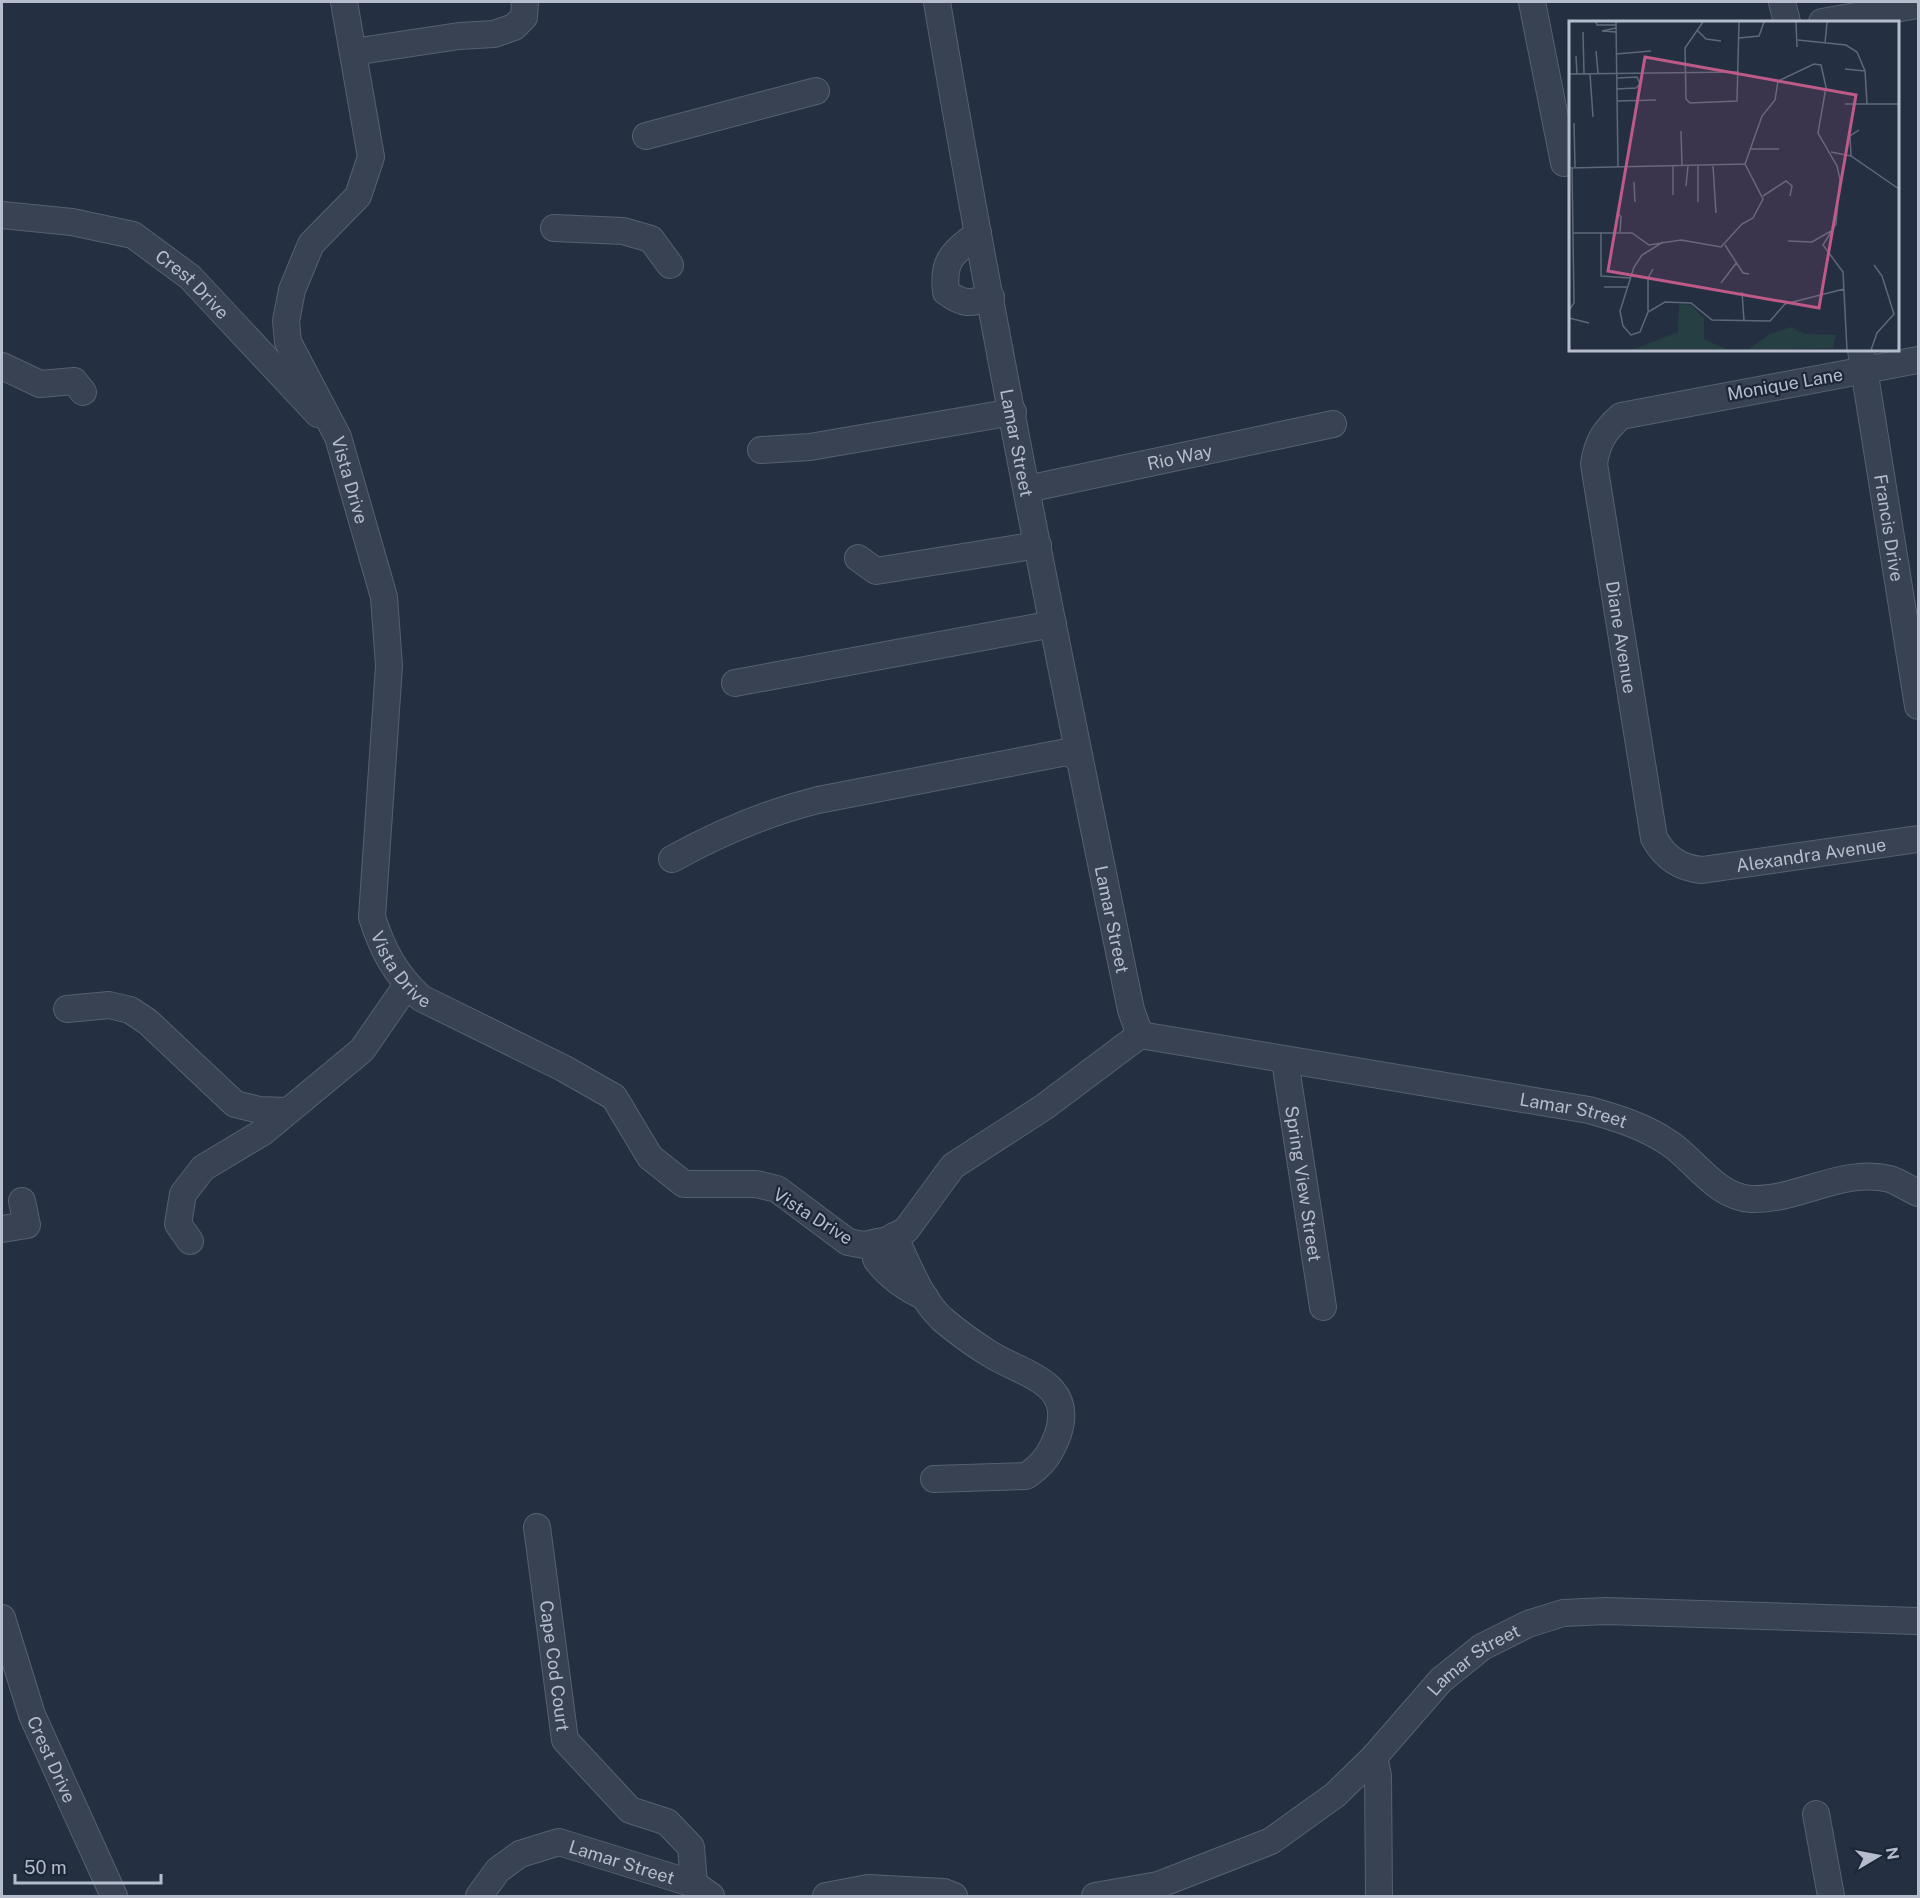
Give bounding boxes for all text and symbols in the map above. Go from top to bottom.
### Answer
inset map [1569,21,1899,351]
street label: Crest Drive [152,245,234,323]
street label: Monique Lane [1726,363,1844,405]
street label: Lamar Street [997,387,1038,499]
street label: Vista Drive [328,434,373,526]
street label: Rio Way [1145,439,1215,474]
street label: Francis Drive [1871,473,1908,583]
street label: Diane Avenue [1602,579,1641,695]
street label: Alexandra Avenue [1735,833,1887,876]
street label: Lamar Street [1091,863,1134,975]
street label: Vista Drive [367,928,434,1012]
street label: Lamar Street [1518,1088,1630,1132]
street label: Spring View Street [1282,1104,1326,1263]
street label: Vista Drive [769,1183,857,1249]
street label: Cape Cod Court [536,1599,574,1733]
street label: Lamar Street [1422,1619,1523,1699]
street label: Crest Drive [23,1713,81,1806]
north arrow [1848,1826,1908,1886]
street label: Lamar Street [566,1835,677,1888]
text: N [1882,1846,1903,1861]
scale bar [15,1847,160,1885]
text: 50 m [24,1857,67,1878]

